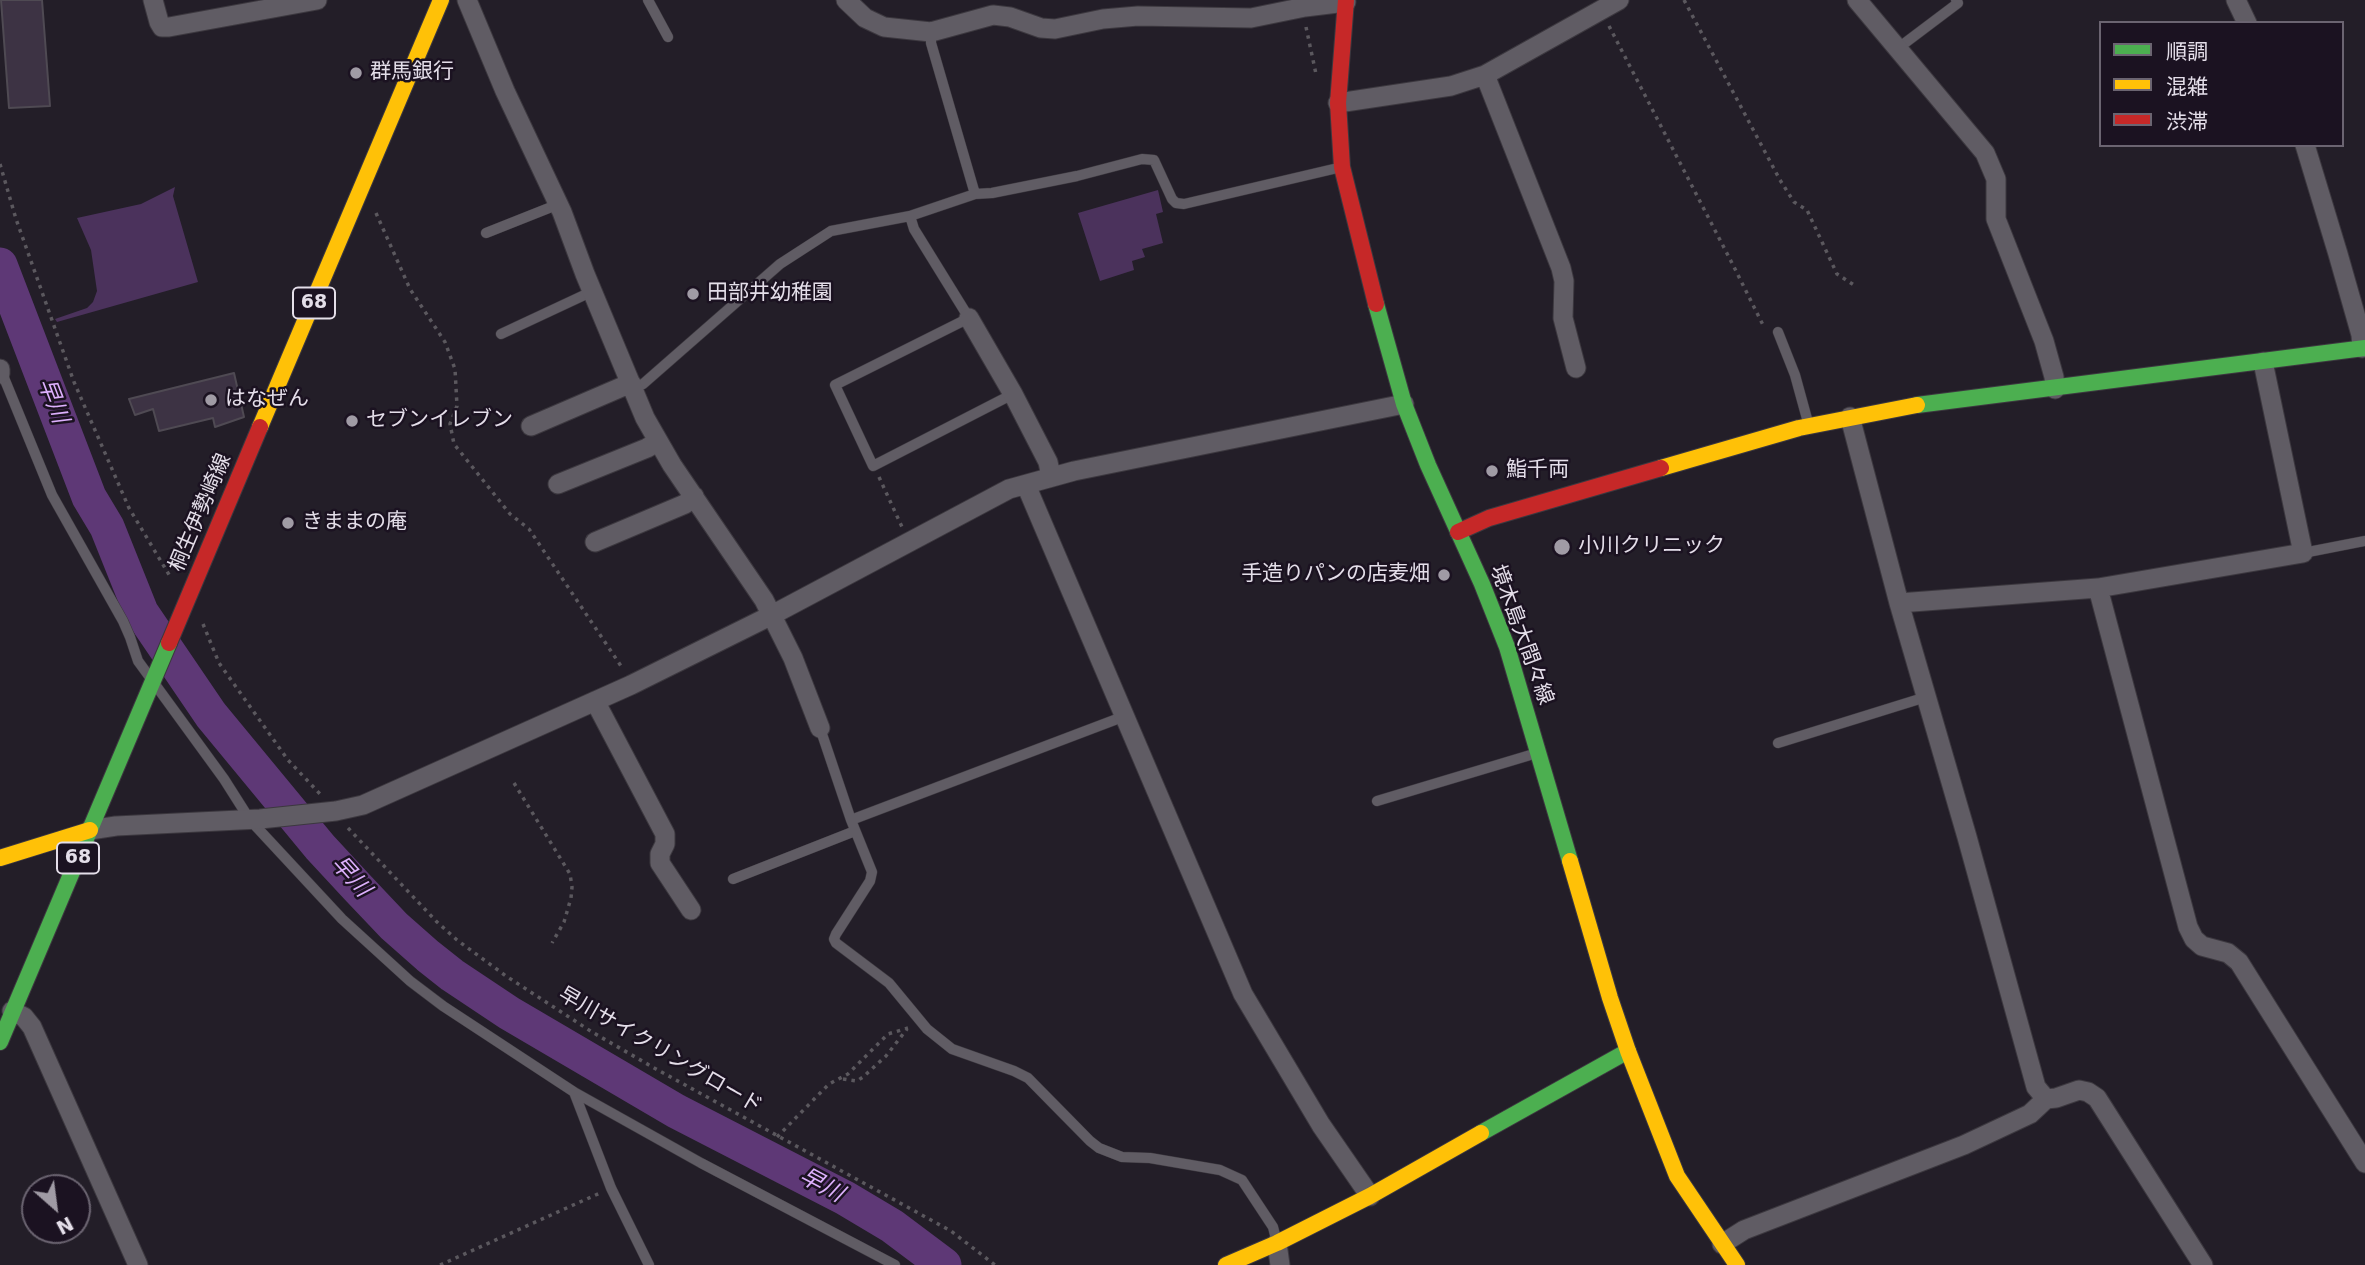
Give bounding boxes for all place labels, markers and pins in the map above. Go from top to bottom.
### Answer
place label: 群馬銀行 [370,60,454,86]
marker: 群馬銀行 [348,65,364,81]
place label: 田部井幼稚園 [707,281,833,307]
marker: 田部井幼稚園 [685,286,701,302]
place label: はなぜん [225,387,309,413]
marker: はなぜん [203,392,219,408]
place label: セブンイレブン [366,408,513,434]
marker: セブンイレブン [344,413,360,429]
place label: 鮨千両 [1506,458,1569,484]
marker: 鮨千両 [1484,463,1500,479]
place label: きままの庵 [302,510,407,536]
marker: きままの庵 [280,515,296,531]
place label: 小川クリニック [1578,534,1725,560]
marker: 小川クリニック [1552,537,1572,557]
place label: 手造りパンの店麦畑 [1241,562,1430,588]
marker: 手造りパンの店麦畑 [1436,567,1452,583]

